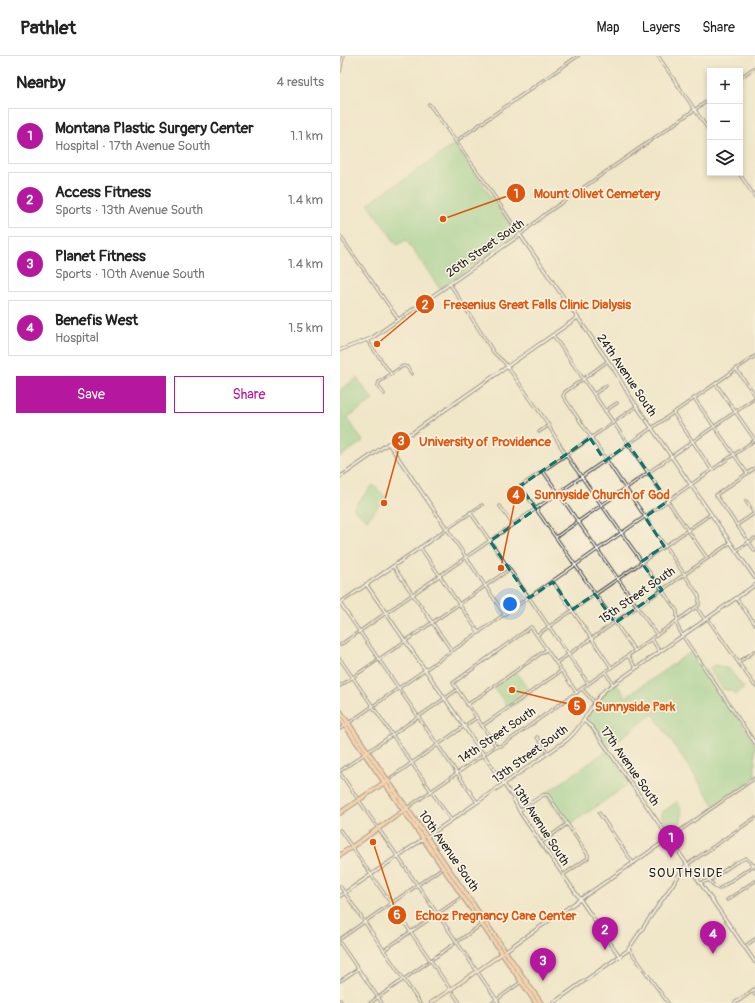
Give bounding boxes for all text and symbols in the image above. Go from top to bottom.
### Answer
text: Pathlet [20,16,76,40]
text: Map [597,19,620,36]
text: Layers [642,19,680,36]
text: Share [702,19,735,36]
map controls [707,68,743,176]
button: + [707,68,743,104]
text: Nearby [16,72,65,93]
text: 4 results [277,74,324,90]
button: − [707,104,743,140]
text: Montana Plastic Surgery Center [55,119,254,138]
text: 1 [27,128,33,144]
text: 1.1 km [290,128,323,144]
text: Hospital · 17th Avenue South [55,138,210,154]
button: layers [707,140,743,176]
callout: Mount Olivet Cemetery [506,181,668,206]
text: Access Fitness [55,183,151,202]
text: Mount Olivet Cemetery [534,186,661,202]
text: 1 [514,187,518,202]
text: 2 [26,192,34,208]
text: 1.4 km [288,192,323,208]
text: Sports · 13th Avenue South [55,202,203,218]
street label: 26th Street South [443,216,528,281]
text: Planet Fitness [55,247,146,266]
text: 3 [26,256,34,272]
text: 1.4 km [288,256,323,272]
text: Sports · 10th Avenue South [55,266,205,282]
callout: Fresenius Great Falls Clinic Dialysis [415,292,639,317]
text: Fresenius Great Falls Clinic Dialysis [443,297,631,313]
text: 2 [422,298,429,313]
text: Benefis West [55,311,138,330]
text: 4 [26,320,34,336]
text: 1.5 km [288,320,323,336]
text: Hospital [55,330,99,346]
street label: 24th Avenue South [593,331,660,420]
button: Save [16,376,166,413]
button: Share [174,376,324,413]
callout: University of Providence [391,429,559,454]
text: 3 [398,434,405,449]
text: University of Providence [419,434,552,450]
callout: Sunnyside Church of God [506,482,678,507]
text: Sunnyside Church of God [534,487,670,503]
text: 4 [512,488,520,503]
street label: 15th Street South [596,563,678,627]
your location [500,594,520,614]
callout: Sunnyside Park [567,693,683,718]
text: 5 [574,699,581,714]
text: Sunnyside Park [595,699,676,715]
street label: 14th Street South [456,704,539,767]
street label: 13th Street South [490,722,571,787]
street label: 17th Avenue South [597,724,663,809]
street label: 13th Avenue South [509,782,573,869]
street label: 10th Avenue South [415,808,482,895]
pin: 1 [658,825,684,858]
district label: SOUTHSIDE [648,865,724,881]
callout: Echoz Pregnancy Care Center [387,903,584,928]
text: 6 [394,908,401,923]
text: Echoz Pregnancy Care Center [416,908,577,924]
pin: 2 [592,917,618,950]
pin: 4 [700,921,726,954]
pin: 3 [530,948,556,981]

